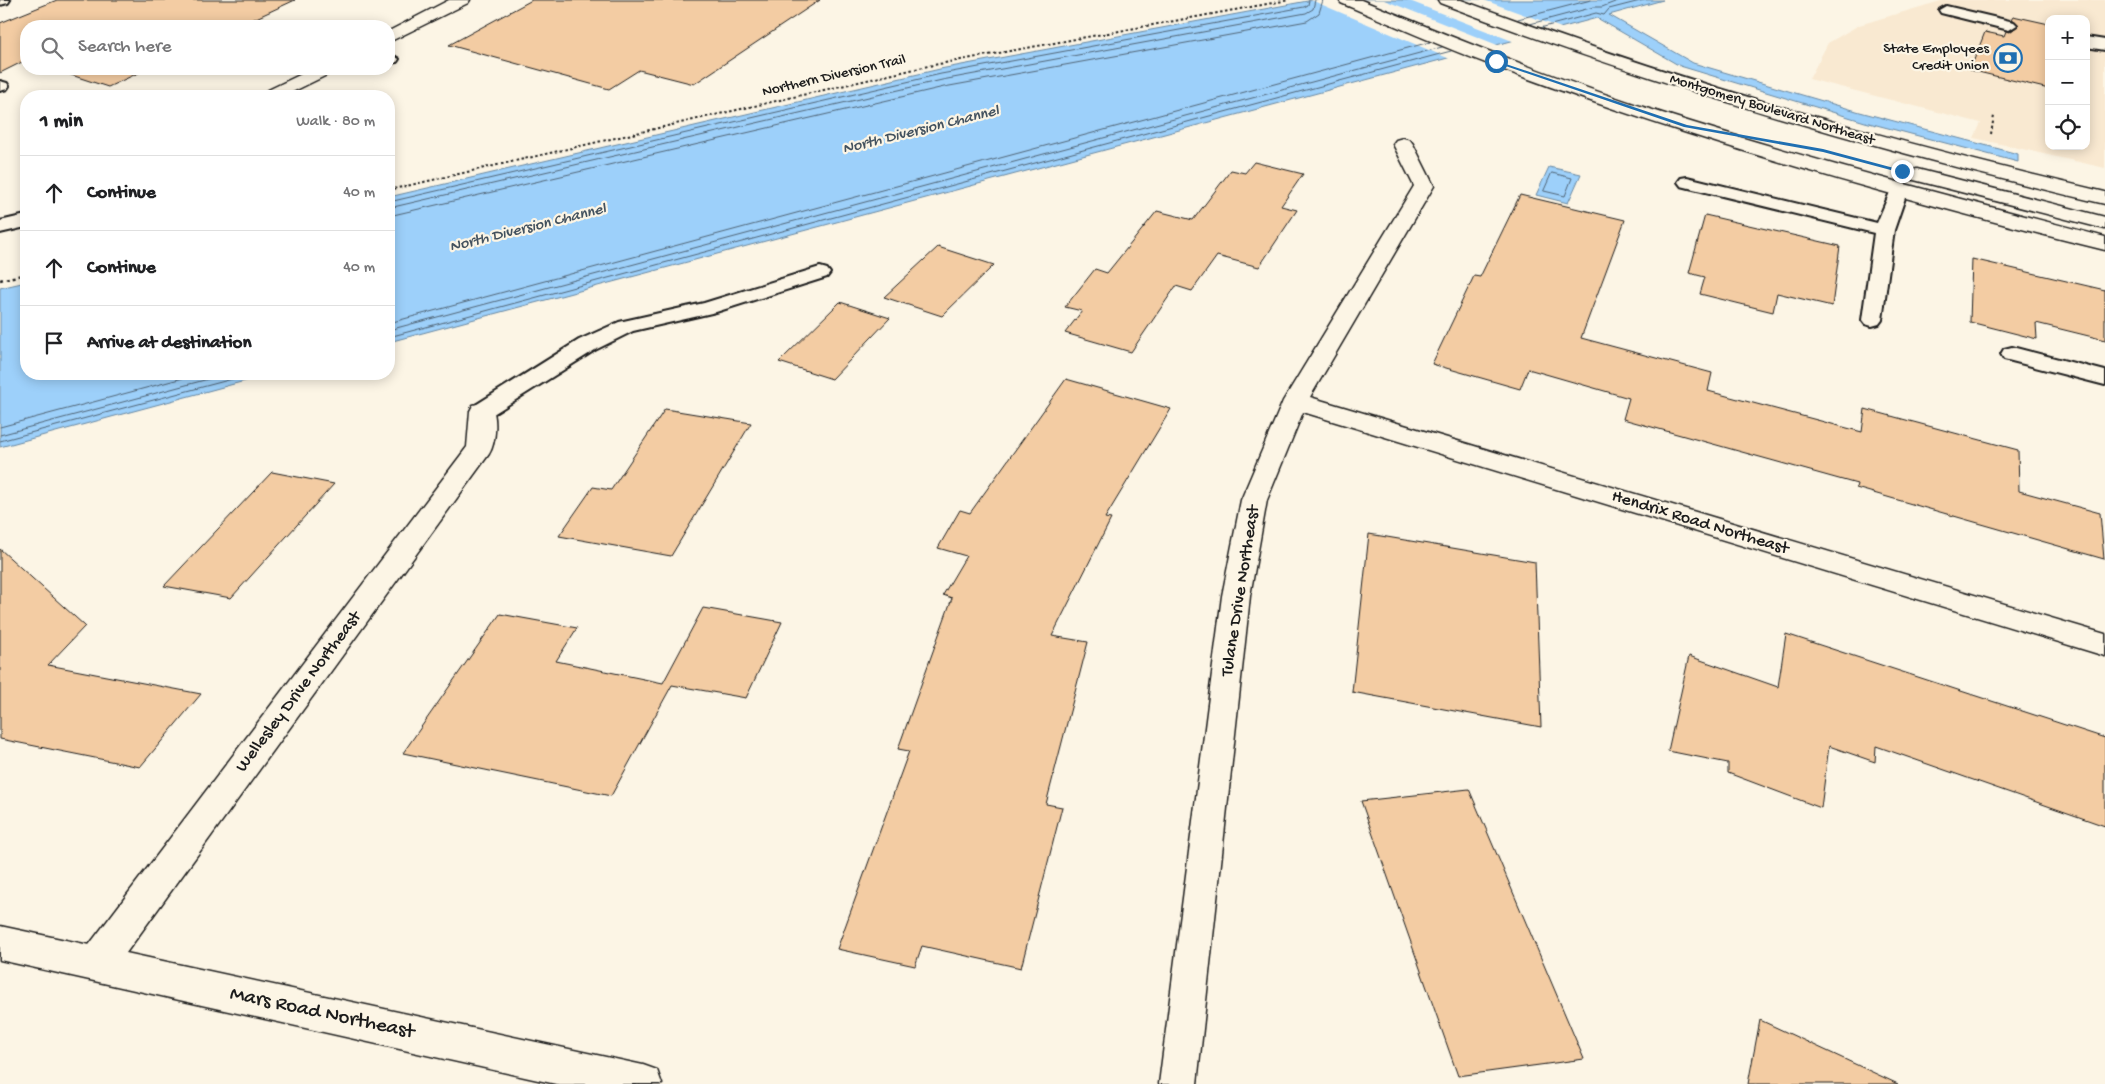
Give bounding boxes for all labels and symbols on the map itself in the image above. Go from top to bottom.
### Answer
place label: State Employees Credit Union [1883,40,1989,75]
bank icon: State Employees Credit Union [1993,43,2023,73]
route start [1485,50,1508,73]
street label: Northern Diversion Trail [761,51,907,101]
street label: Montgomery Boulevard Northeast [1667,70,1878,150]
water label: North Diversion Channel [841,102,1003,160]
route end [1891,160,1914,183]
water label: North Diversion Channel [448,200,610,258]
street label: Hendrix Road Northeast [1609,486,1793,560]
street label: Tulane Drive Northeast [1217,502,1265,679]
street label: Wellesley Drive Northeast [232,606,367,777]
street label: Mars Road Northeast [228,982,419,1046]

